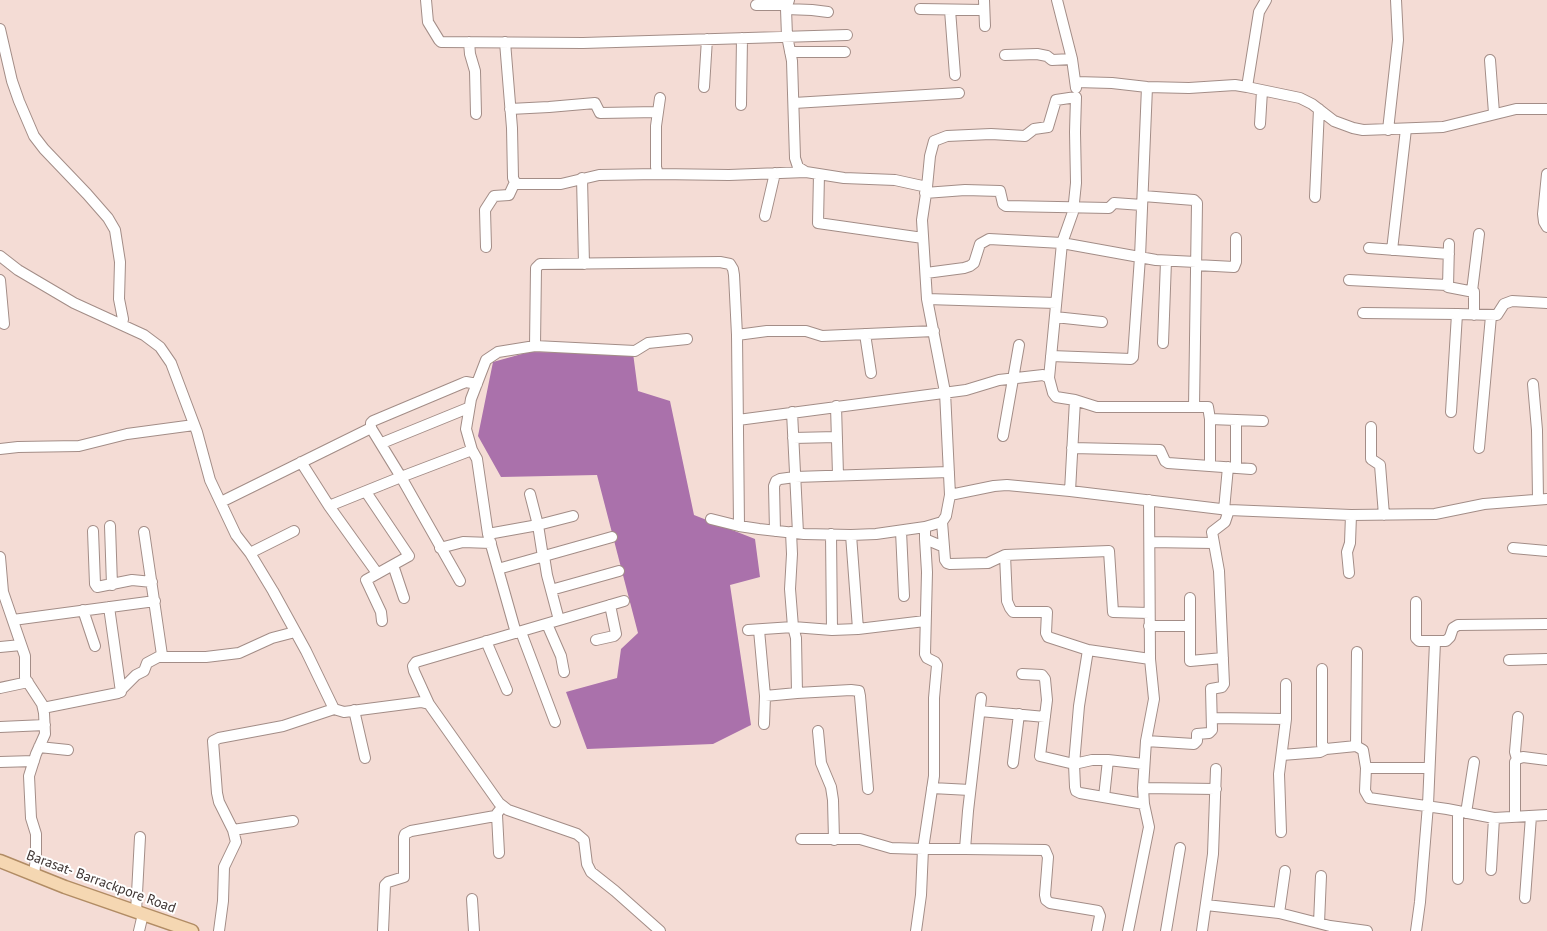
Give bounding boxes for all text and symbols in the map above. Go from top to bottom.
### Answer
street label: Barasat- Barrackpore Road [24,847,178,917]

